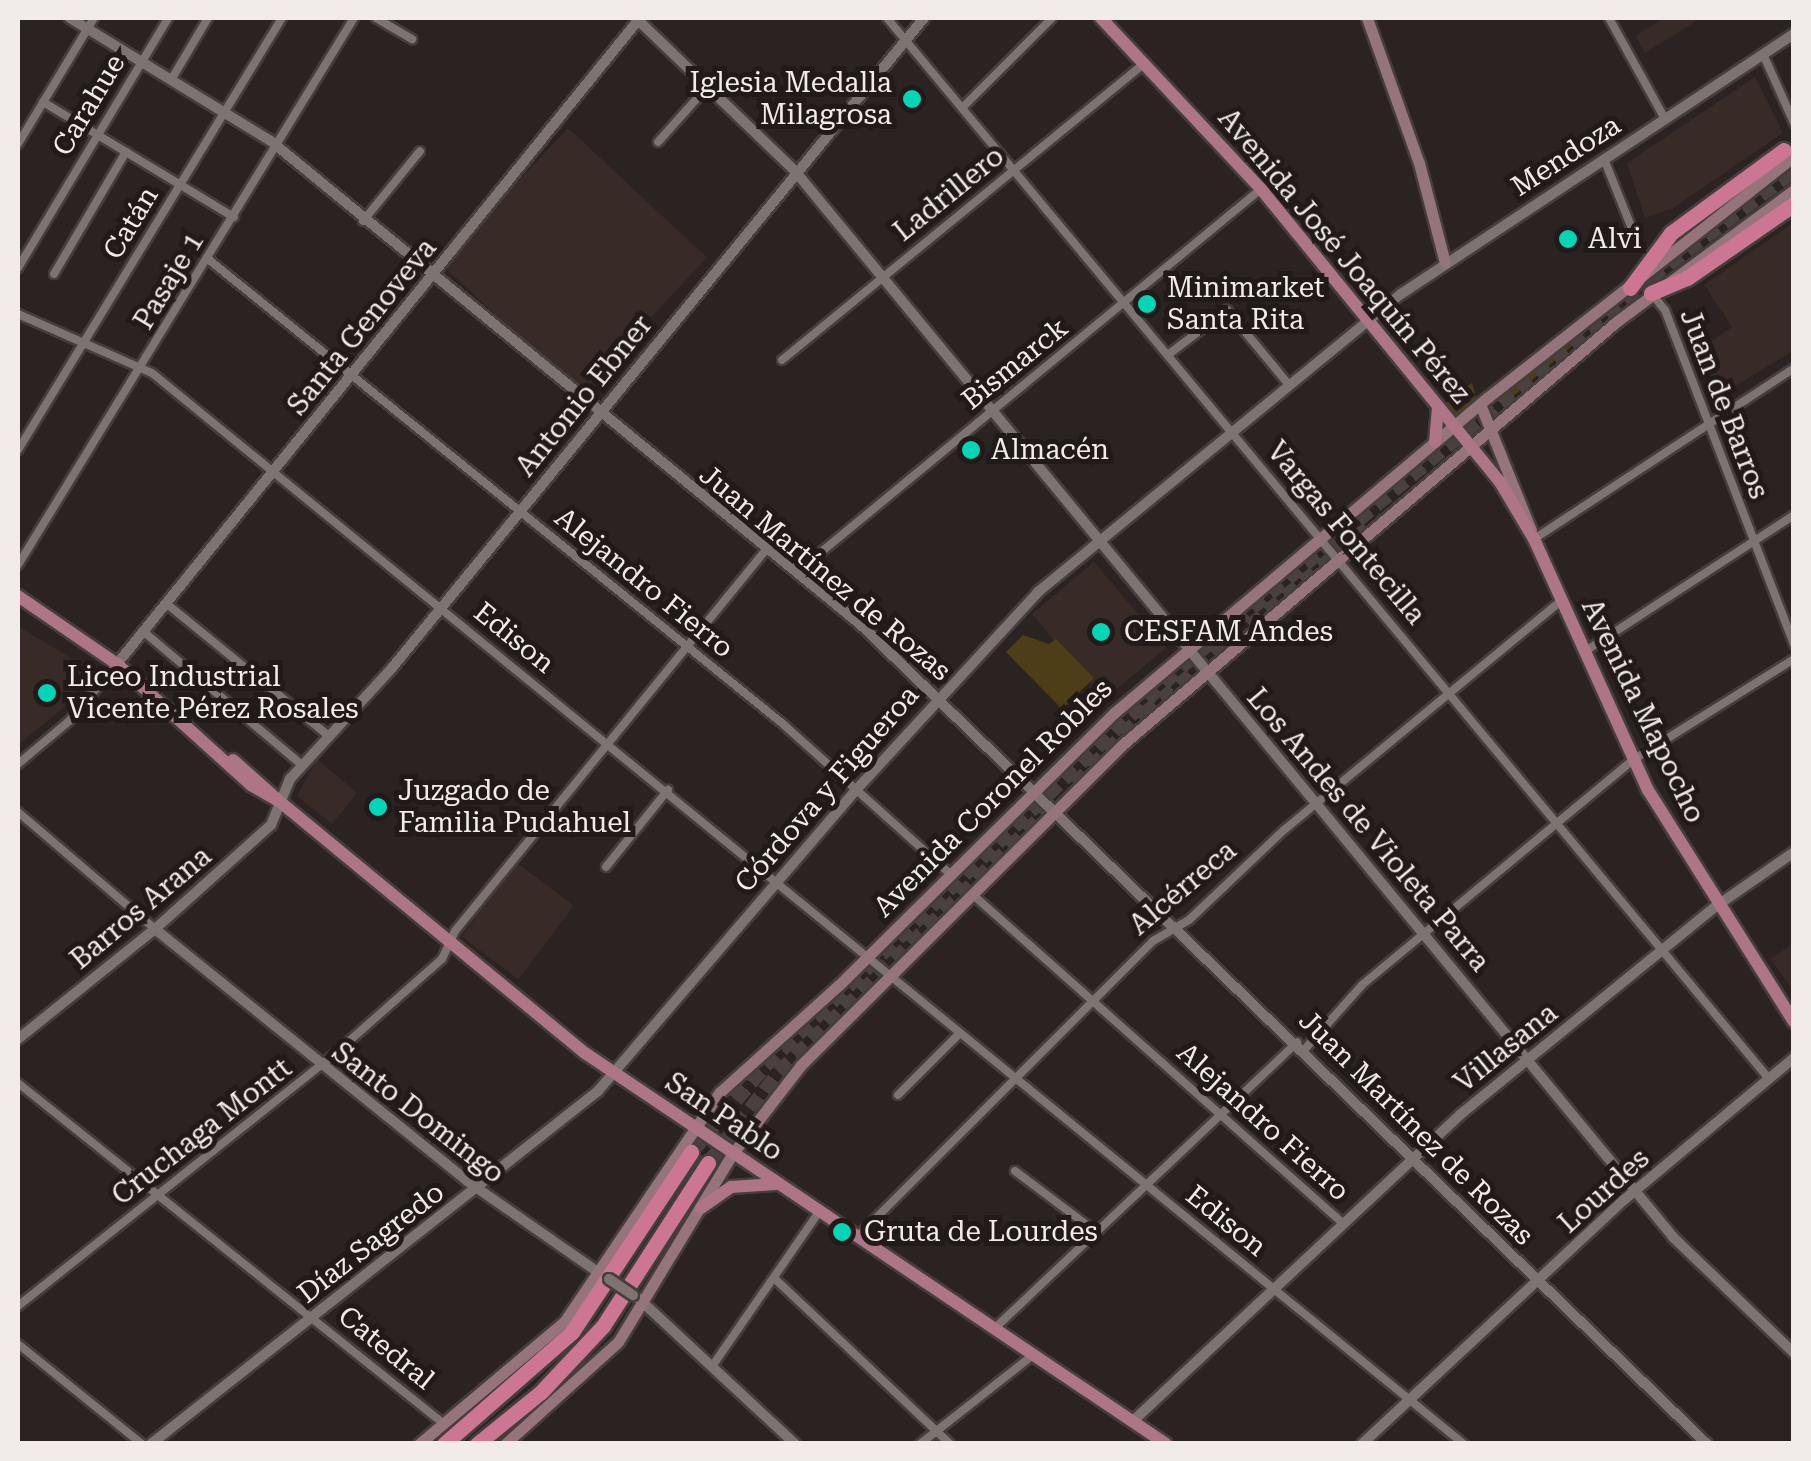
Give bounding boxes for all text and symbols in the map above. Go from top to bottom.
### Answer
street label: Carahue [46,48,132,162]
place label: Iglesia Medalla Milagrosa [690,66,892,132]
marker: Iglesia Medalla Milagrosa [901,88,923,110]
street label: Avenida José Joaquín Pérez [1211,102,1477,410]
street label: Mendoza [1505,108,1627,204]
street label: Ladrillero [887,139,1011,249]
street label: Catán [96,181,166,265]
place label: Alvi [1588,222,1642,256]
street label: Pasaje 1 [127,226,211,336]
marker: Alvi [1557,228,1579,250]
street label: Santa Genoveva [281,232,443,422]
place label: Minimarket Santa Rita [1167,271,1325,337]
marker: Minimarket Santa Rita [1136,293,1158,315]
street label: Juan de Barros [1672,304,1776,504]
street label: Antonio Ebner [509,309,659,483]
street label: Bismarck [955,311,1075,417]
place label: Almacén [991,433,1109,467]
street label: Vargas Fontecilla [1260,435,1432,631]
marker: Almacén [960,439,982,461]
street label: Juan Martínez de Rozas [692,458,958,688]
street label: Alejandro Fierro [548,501,740,665]
street label: Avenida Mapocho [1574,594,1712,828]
street label: Edison [467,596,561,680]
place label: CESFAM Andes [1124,615,1333,649]
marker: CESFAM Andes [1088,619,1114,645]
place label: Liceo Industrial Vicente Pérez Rosales [67,660,359,726]
street label: Avenida Coronel Robles [867,672,1119,924]
street label: Córdova y Figueroa [728,679,926,899]
marker: Liceo Industrial Vicente Pérez Rosales [36,682,58,704]
street label: Los Andes de Violeta Parra [1240,682,1496,978]
place label: Juzgado de Familia Pudahuel [398,774,631,840]
marker: Juzgado de Familia Pudahuel [367,796,389,818]
street label: Alcérreca [1123,834,1243,942]
street label: Barros Arana [64,839,218,977]
street label: Villasana [1448,996,1564,1100]
street label: Juan Martínez de Rozas [1292,1004,1540,1252]
street label: Santo Domingo [325,1035,511,1191]
street label: Alejandro Fierro [1170,1036,1356,1208]
street label: Cruchaga Montt [105,1051,299,1213]
street label: San Pablo [659,1066,789,1168]
street label: Lourdes [1552,1142,1656,1240]
street label: Díaz Sagredo [291,1175,451,1311]
street label: Edison [1179,1179,1273,1263]
place label: Gruta de Lourdes [864,1215,1098,1249]
marker: Gruta de Lourdes [829,1219,855,1245]
street label: Catedral [331,1299,441,1397]

